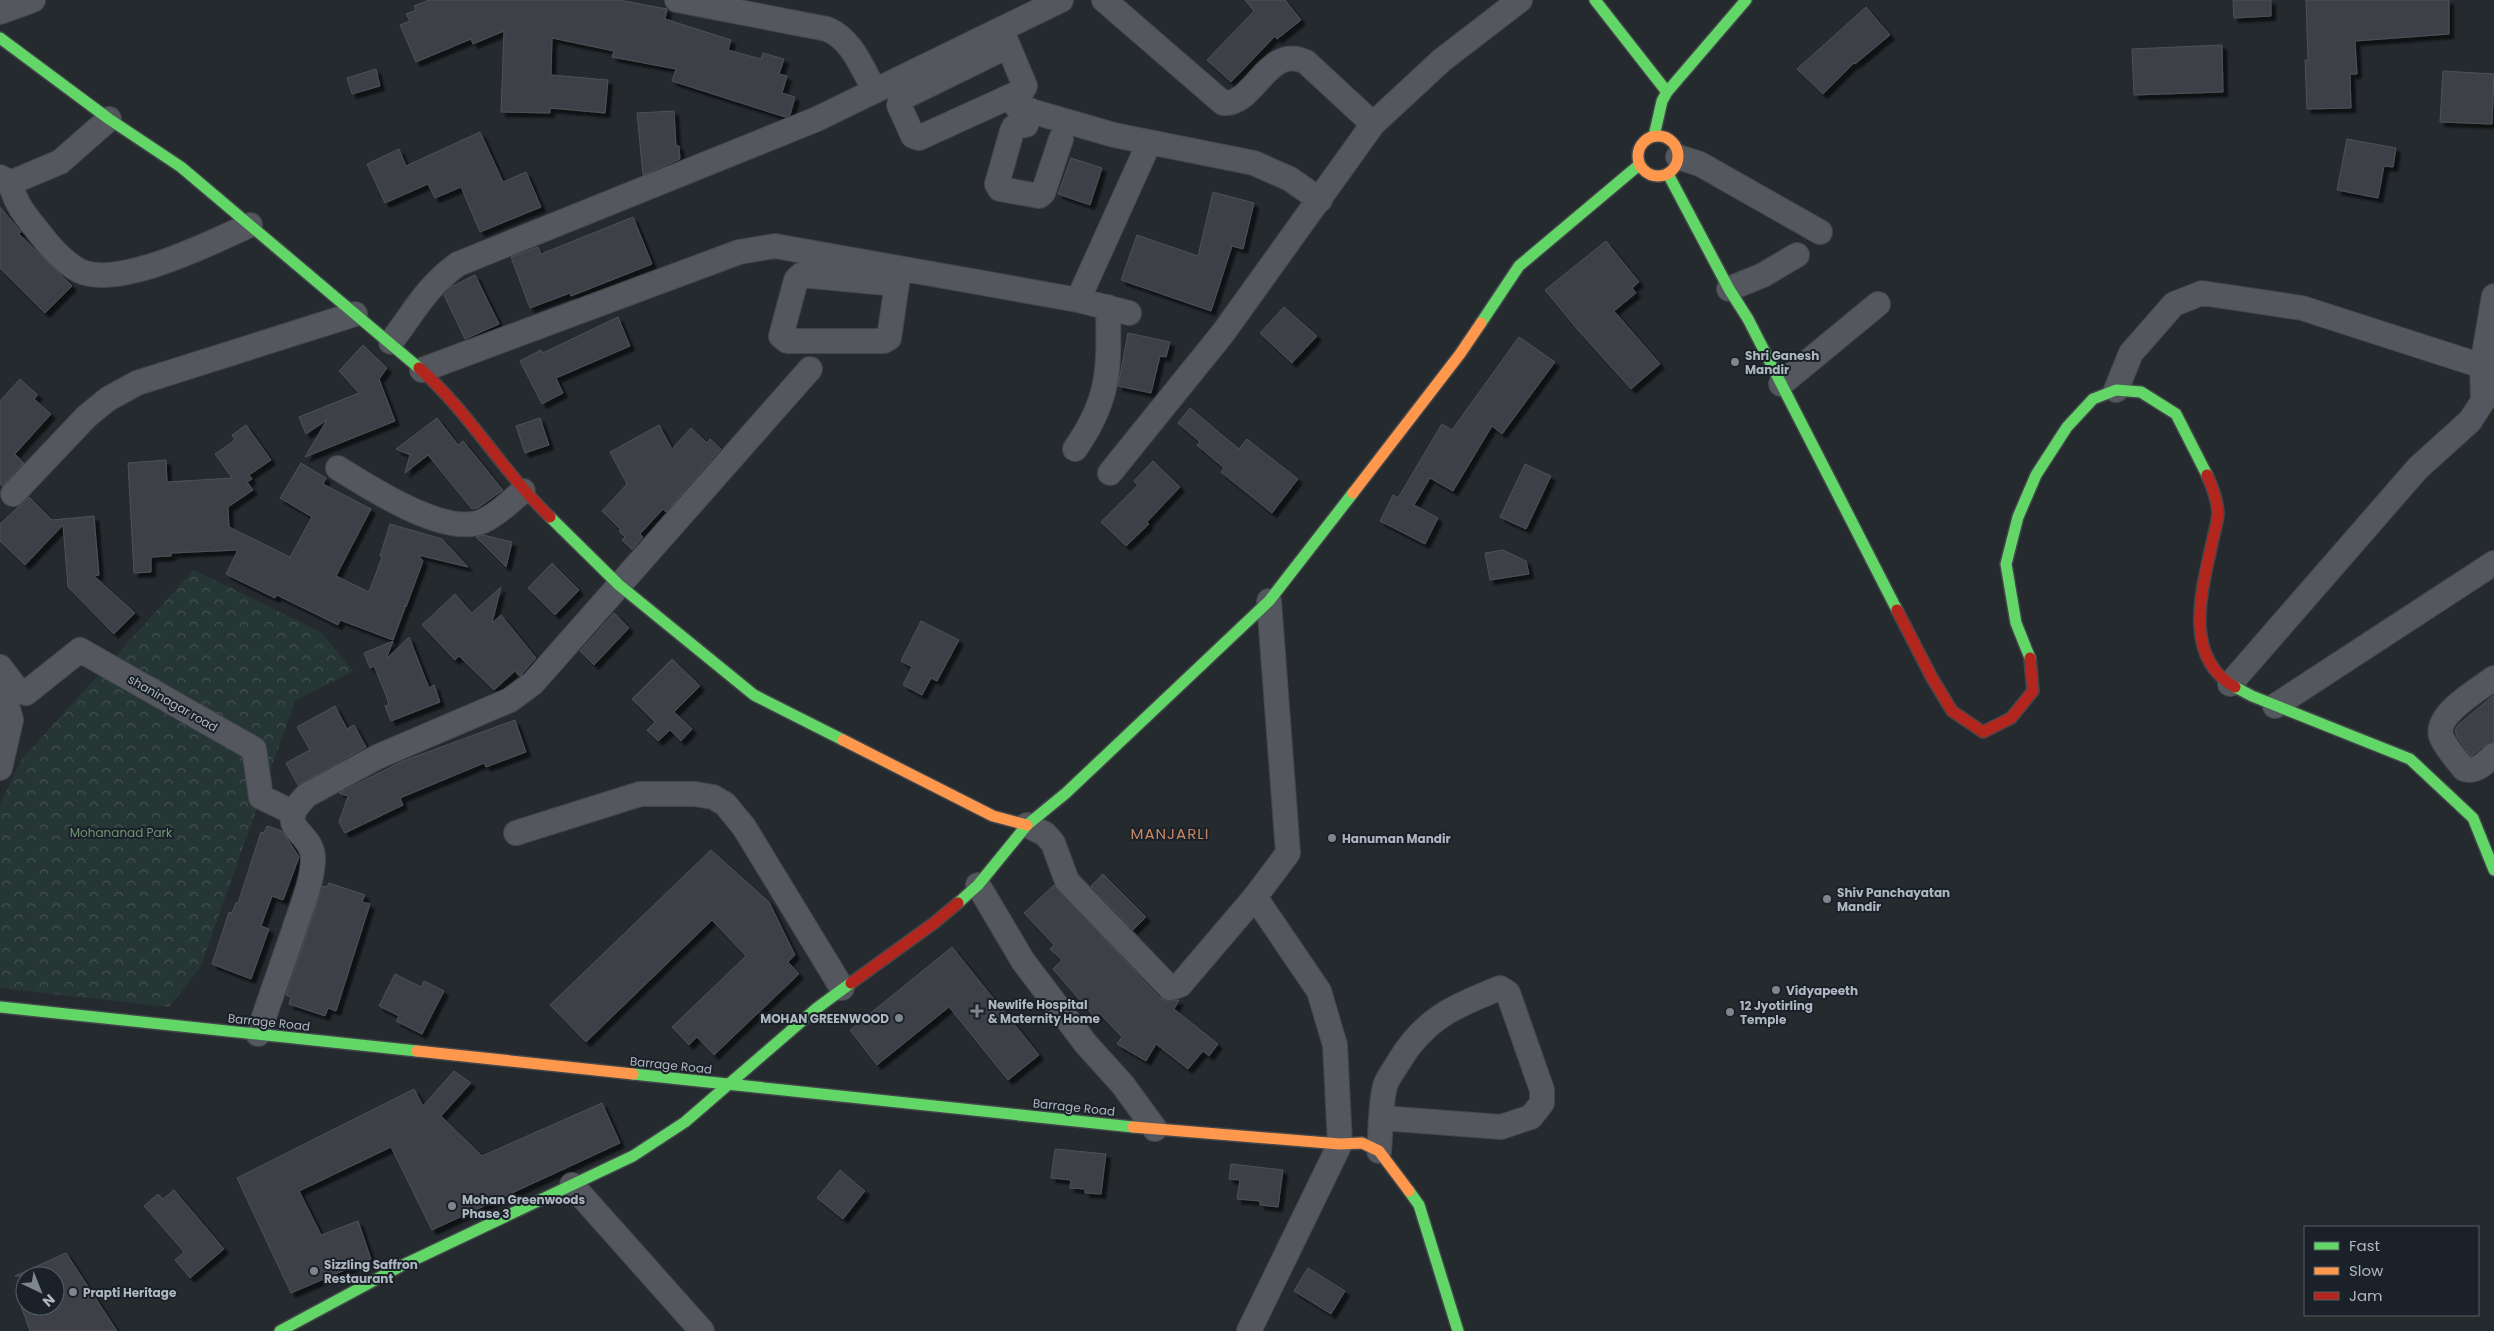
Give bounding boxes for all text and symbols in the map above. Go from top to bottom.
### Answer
place label: Shri Ganesh Mandir [1745,347,1819,378]
marker: Shri Ganesh Mandir [1729,356,1741,368]
street label: shaninagar road [125,670,221,736]
district label: MANJARLI [1131,823,1209,844]
park label: Mohananad Park [70,824,173,841]
place label: Hanuman Mandir [1342,830,1451,847]
marker: Hanuman Mandir [1326,832,1338,844]
place label: Shiv Panchayatan Mandir [1837,884,1950,915]
marker: Shiv Panchayatan Mandir [1821,893,1833,905]
place label: Vidyapeeth [1786,982,1858,999]
marker: Vidyapeeth [1770,984,1782,996]
place label: Newlife Hospital & Maternity Home [988,996,1100,1027]
place label: 12 Jyotirling Temple [1740,997,1813,1028]
marker: Newlife Hospital & Maternity Home [970,1004,984,1018]
marker: 12 Jyotirling Temple [1724,1006,1736,1018]
street label: Barrage Road [227,1009,311,1035]
place label: MOHAN GREENWOOD [760,1010,889,1027]
marker: MOHAN GREENWOOD [893,1012,905,1024]
street label: Barrage Road [629,1052,713,1078]
street label: Barrage Road [1032,1094,1116,1120]
place label: Mohan Greenwoods Phase 3 [462,1191,586,1222]
marker: Mohan Greenwoods Phase 3 [446,1200,458,1212]
legend [2304,1226,2479,1316]
text: Fast [2349,1235,2380,1256]
place label: Sizzling Saffron Restaurant [324,1256,418,1287]
text: Slow [2349,1260,2384,1281]
marker: Sizzling Saffron Restaurant [308,1265,320,1277]
north arrow [15,1266,65,1316]
place label: Prapti Heritage [83,1284,177,1301]
text: Jam [2349,1285,2383,1306]
marker: Prapti Heritage [67,1286,79,1298]
text: N [38,1290,60,1311]

